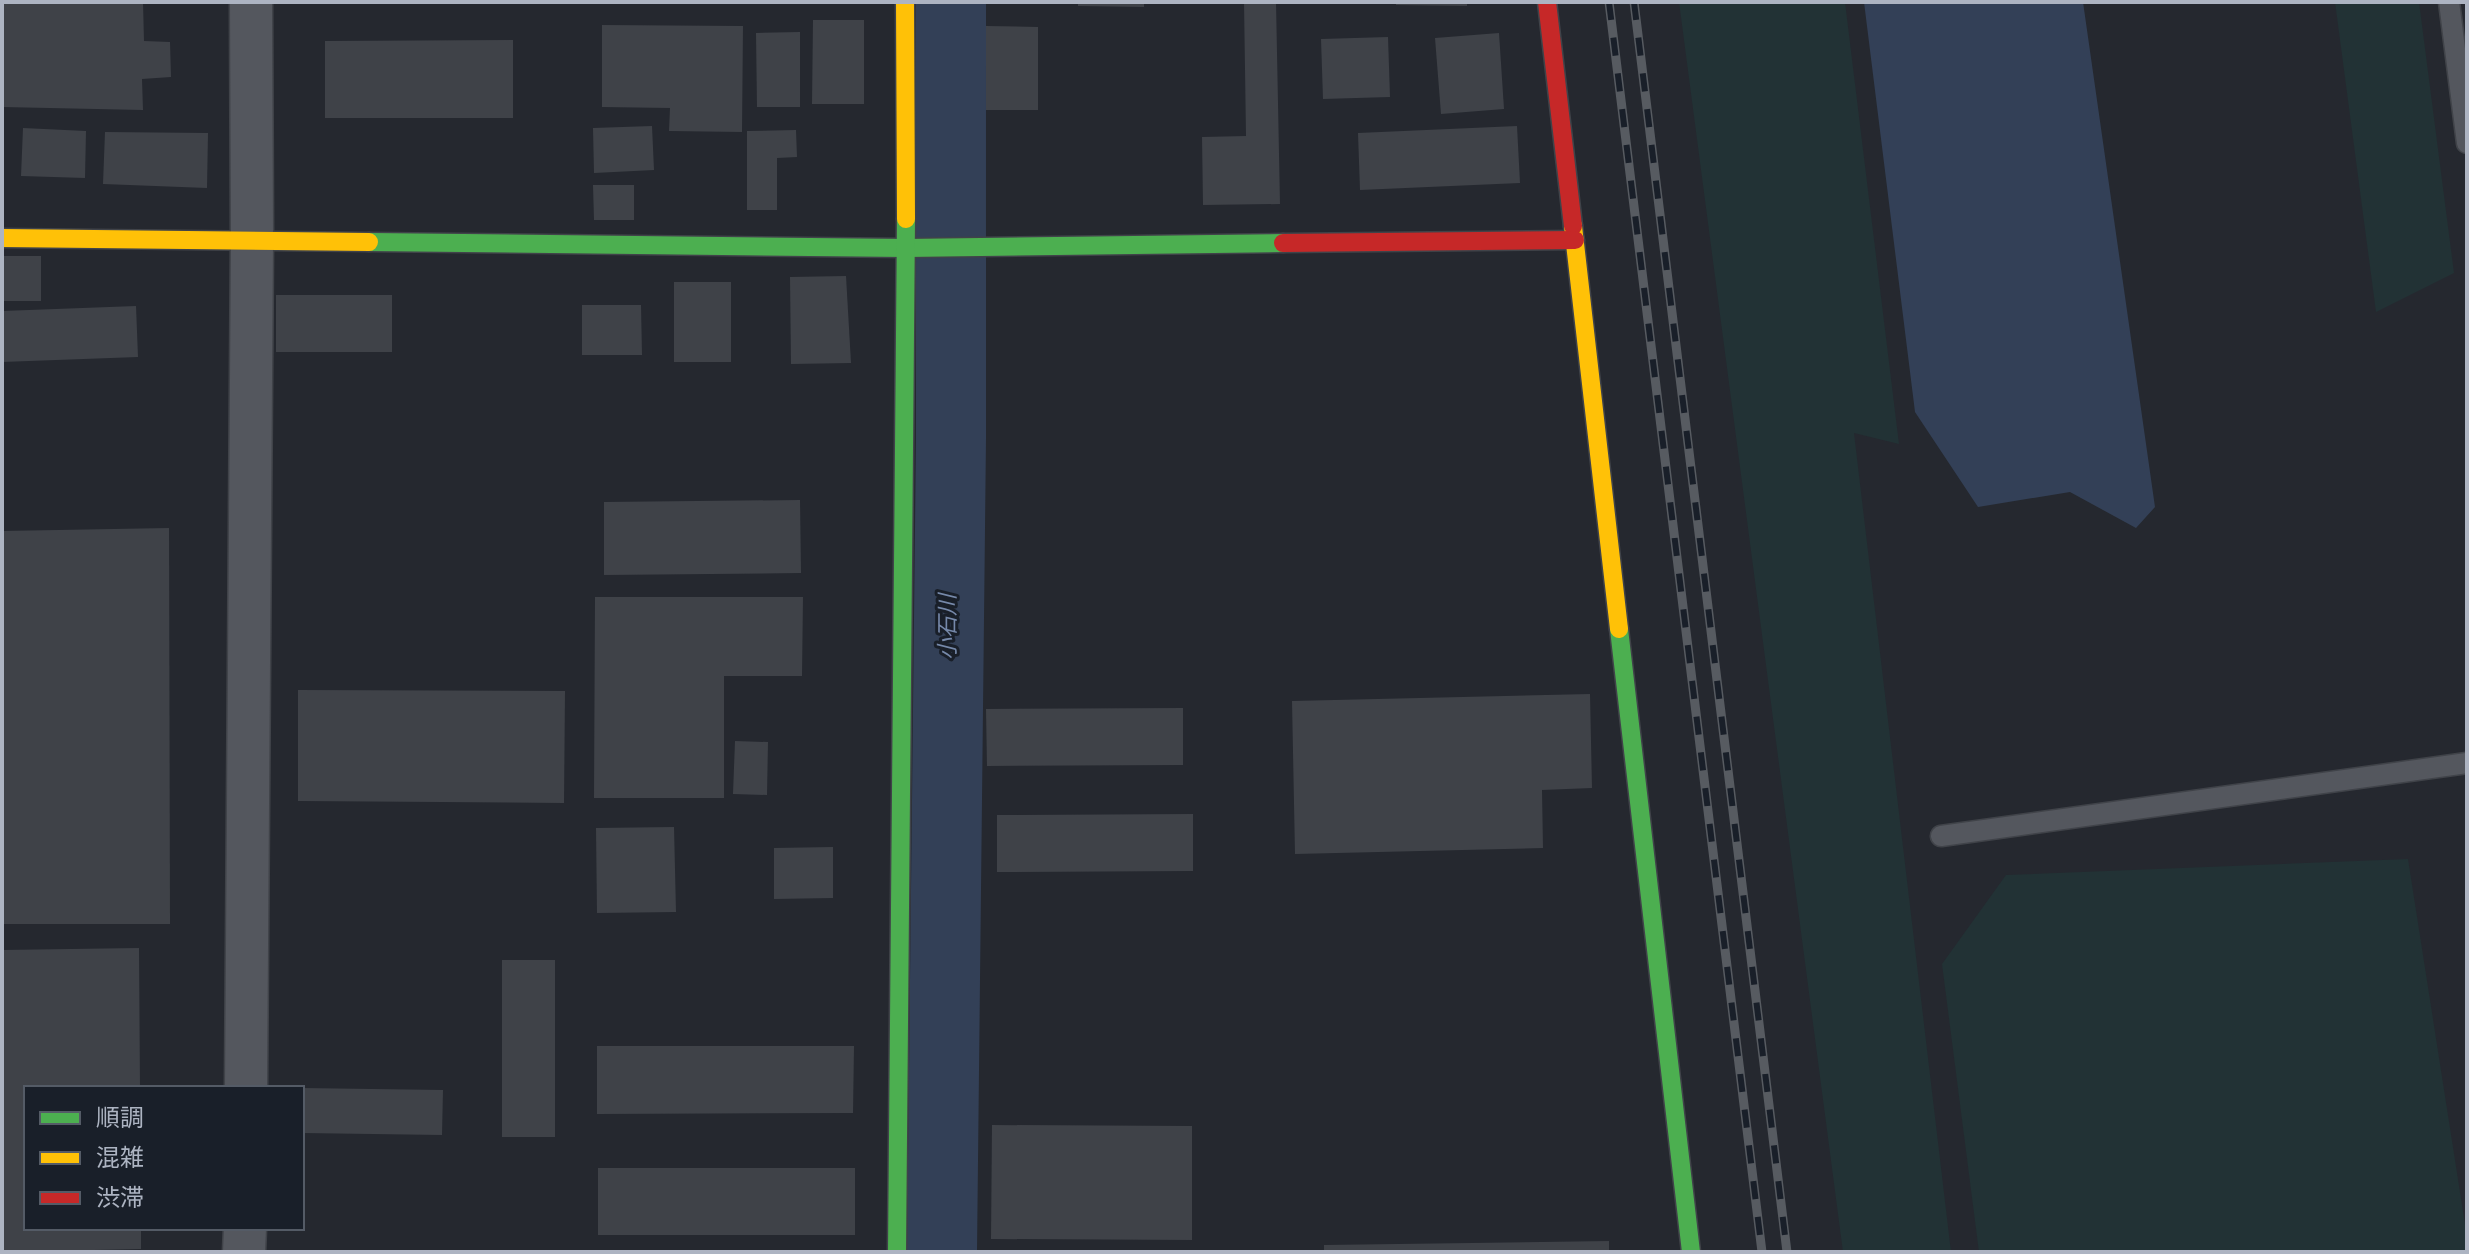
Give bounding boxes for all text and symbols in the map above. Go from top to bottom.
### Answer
water label: 小石川 [933,592,962,660]
legend [24,1086,304,1230]
text: 順調 [96,1102,144,1133]
text: 混雑 [96,1142,144,1173]
text: 渋滞 [96,1182,144,1213]

